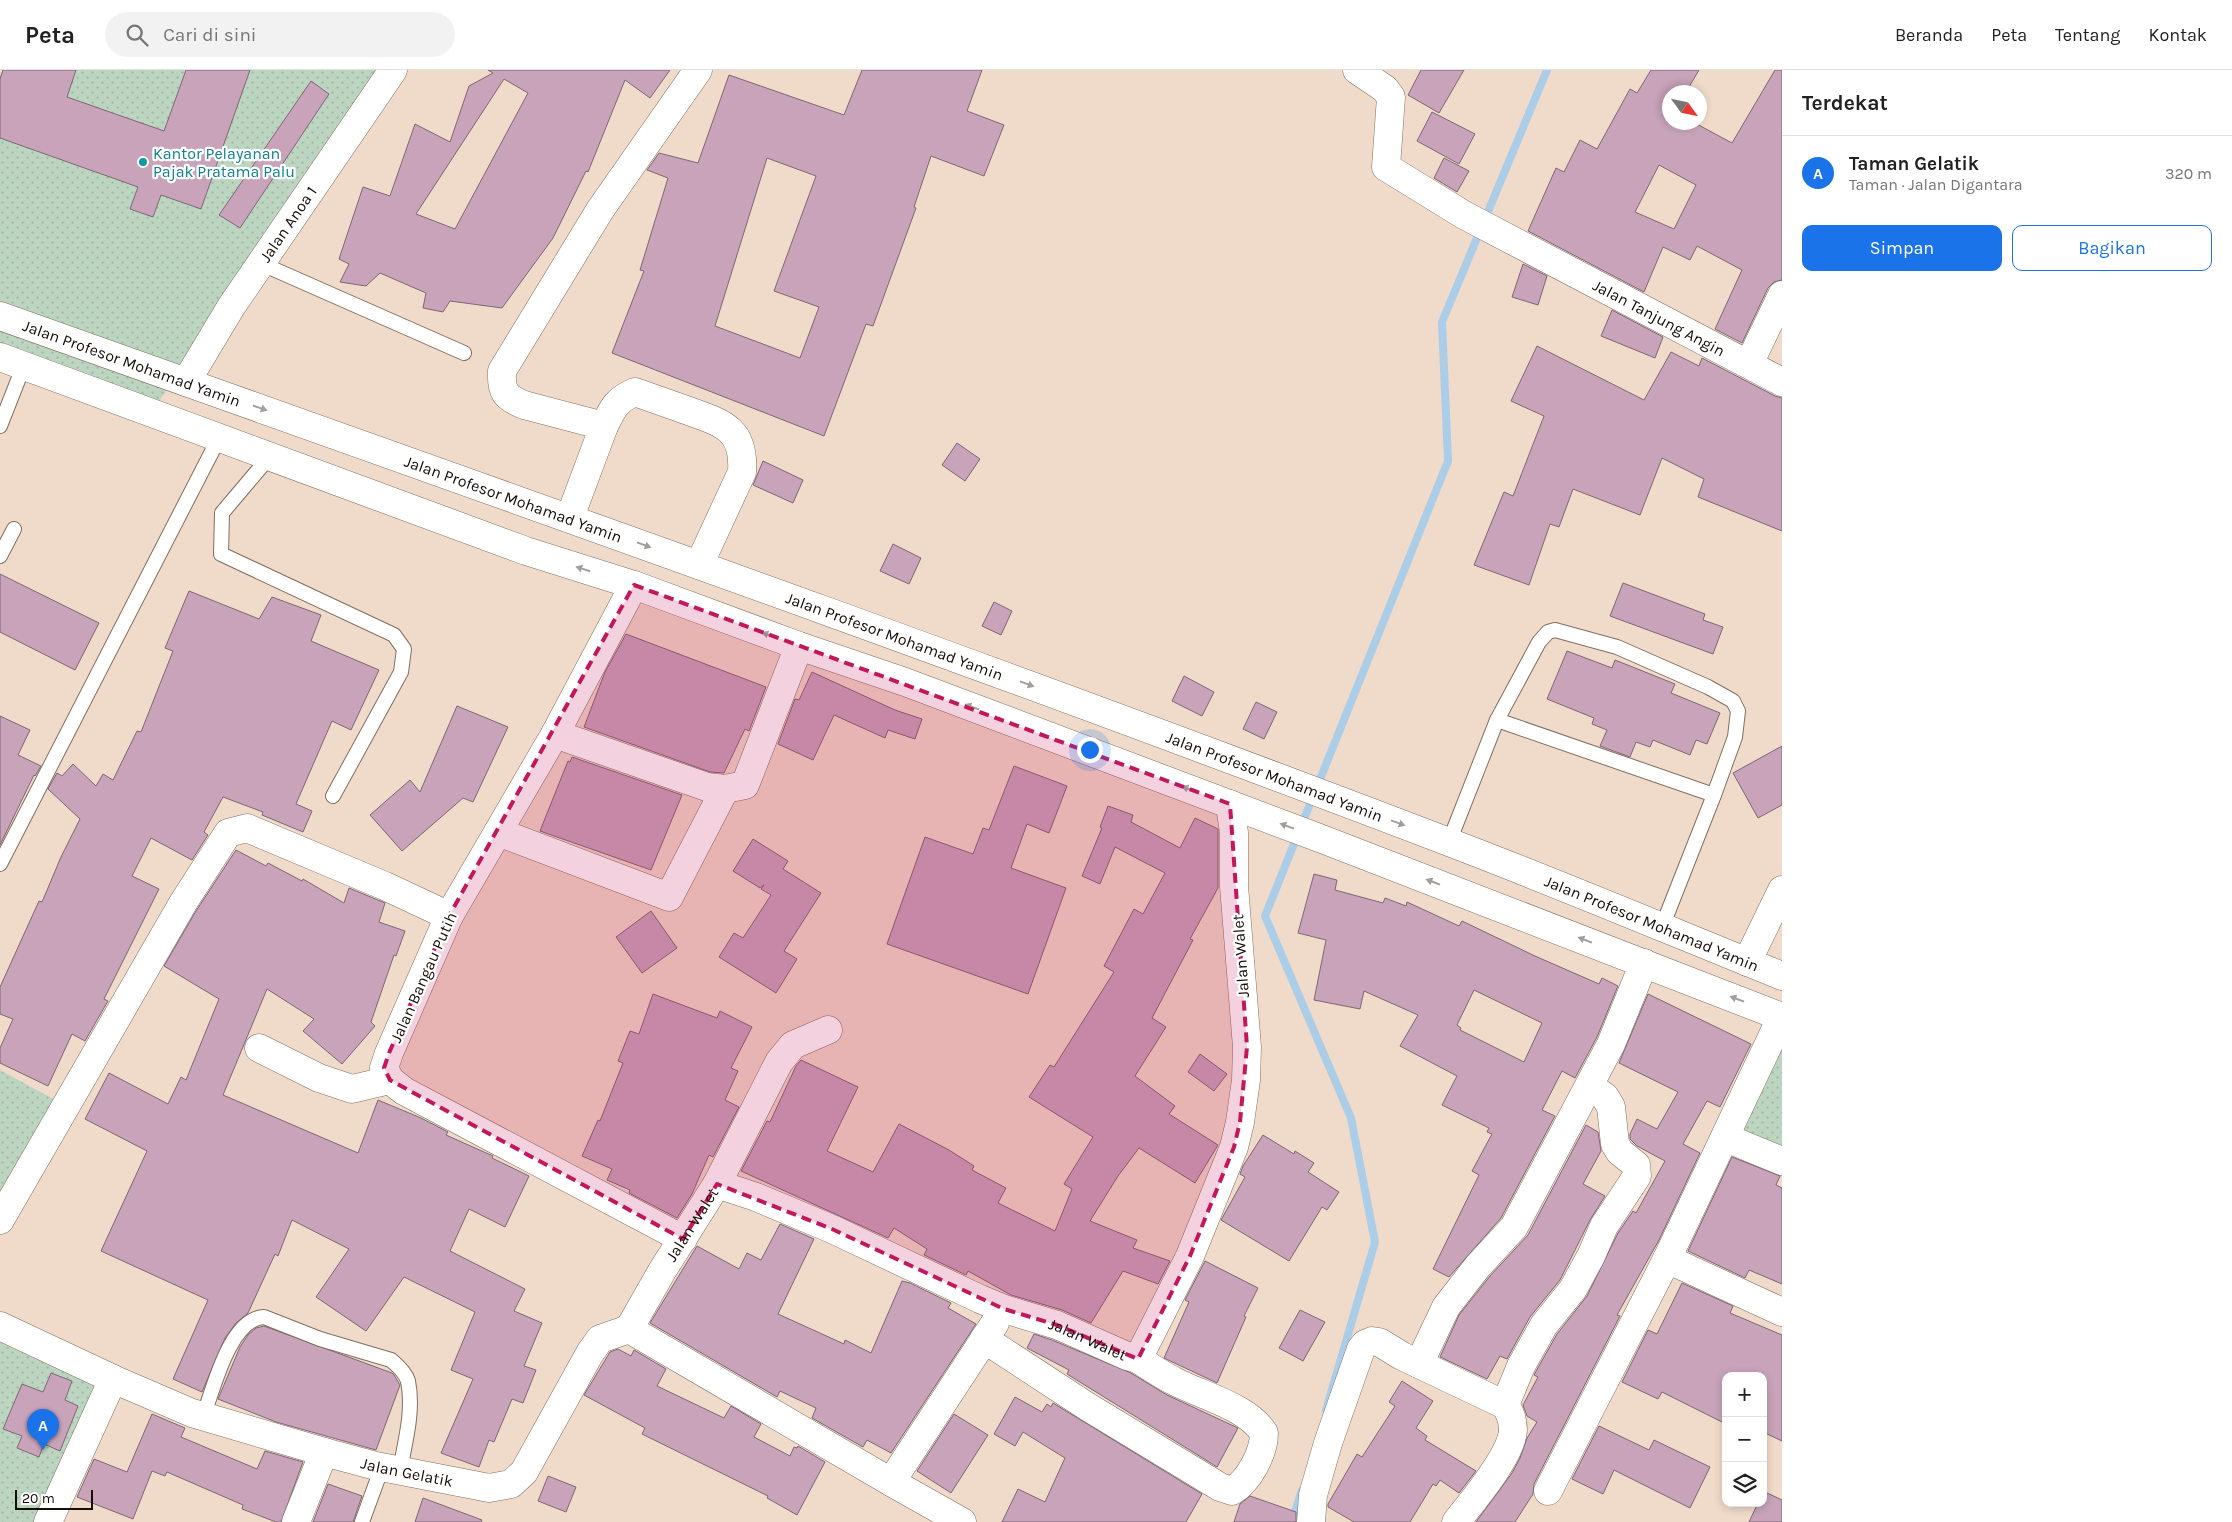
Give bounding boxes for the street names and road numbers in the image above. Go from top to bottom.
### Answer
street label: Jalan Anoa 1 [256,183,321,266]
street label: Jalan Tanjung Angin [1590,275,1728,360]
street label: Jalan Profesor Mohamad Yamin [20,316,243,411]
street label: Jalan Profesor Mohamad Yamin [402,452,625,547]
street label: Jalan Profesor Mohamad Yamin [783,588,1006,685]
street label: Jalan Profesor Mohamad Yamin [1163,727,1385,826]
street label: Jalan Profesor Mohamad Yamin [1542,871,1762,976]
street label: Jalan Bangau Putih [386,909,461,1045]
street label: Jalan Walet [1228,914,1253,998]
street label: Jalan Walet [662,1184,722,1265]
street label: Jalan Walet [1046,1314,1130,1365]
street label: Jalan Gelatik [359,1453,455,1491]

